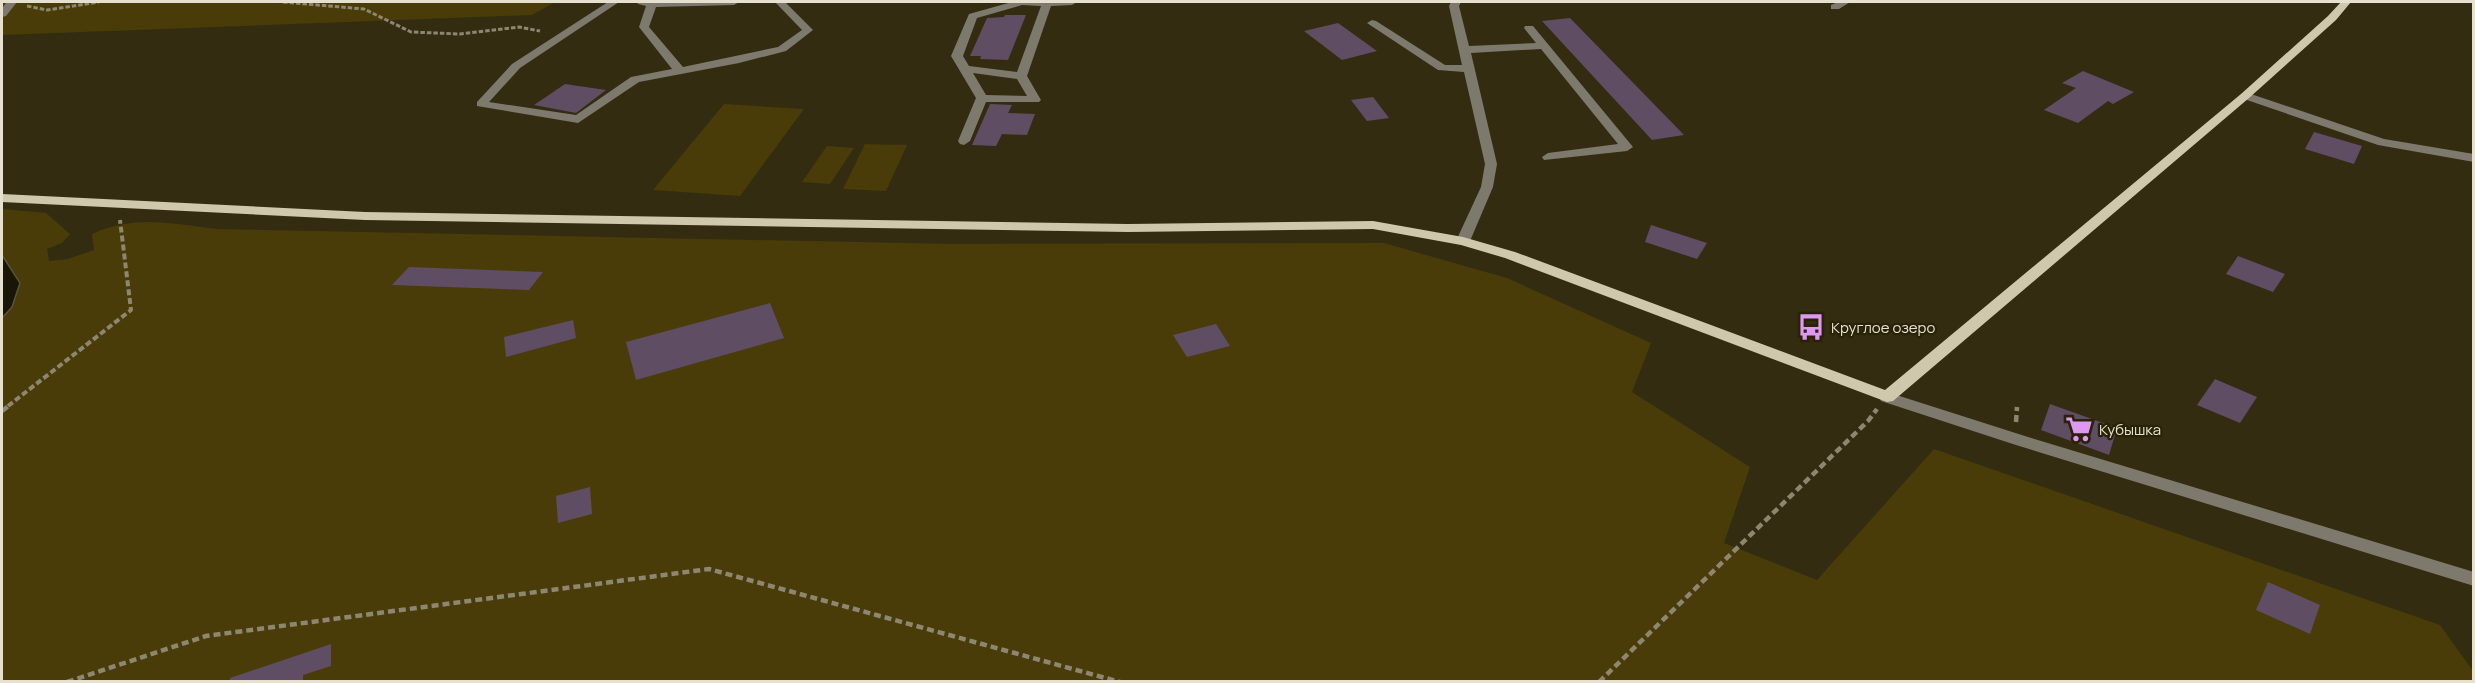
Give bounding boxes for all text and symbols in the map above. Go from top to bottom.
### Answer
bus stop icon: Круглое озеро [1796,312,1826,342]
place label: Круглое озеро [1831,317,1935,338]
supermarket icon: Кубышка [2064,414,2094,444]
place label: Кубышка [2099,419,2161,440]

